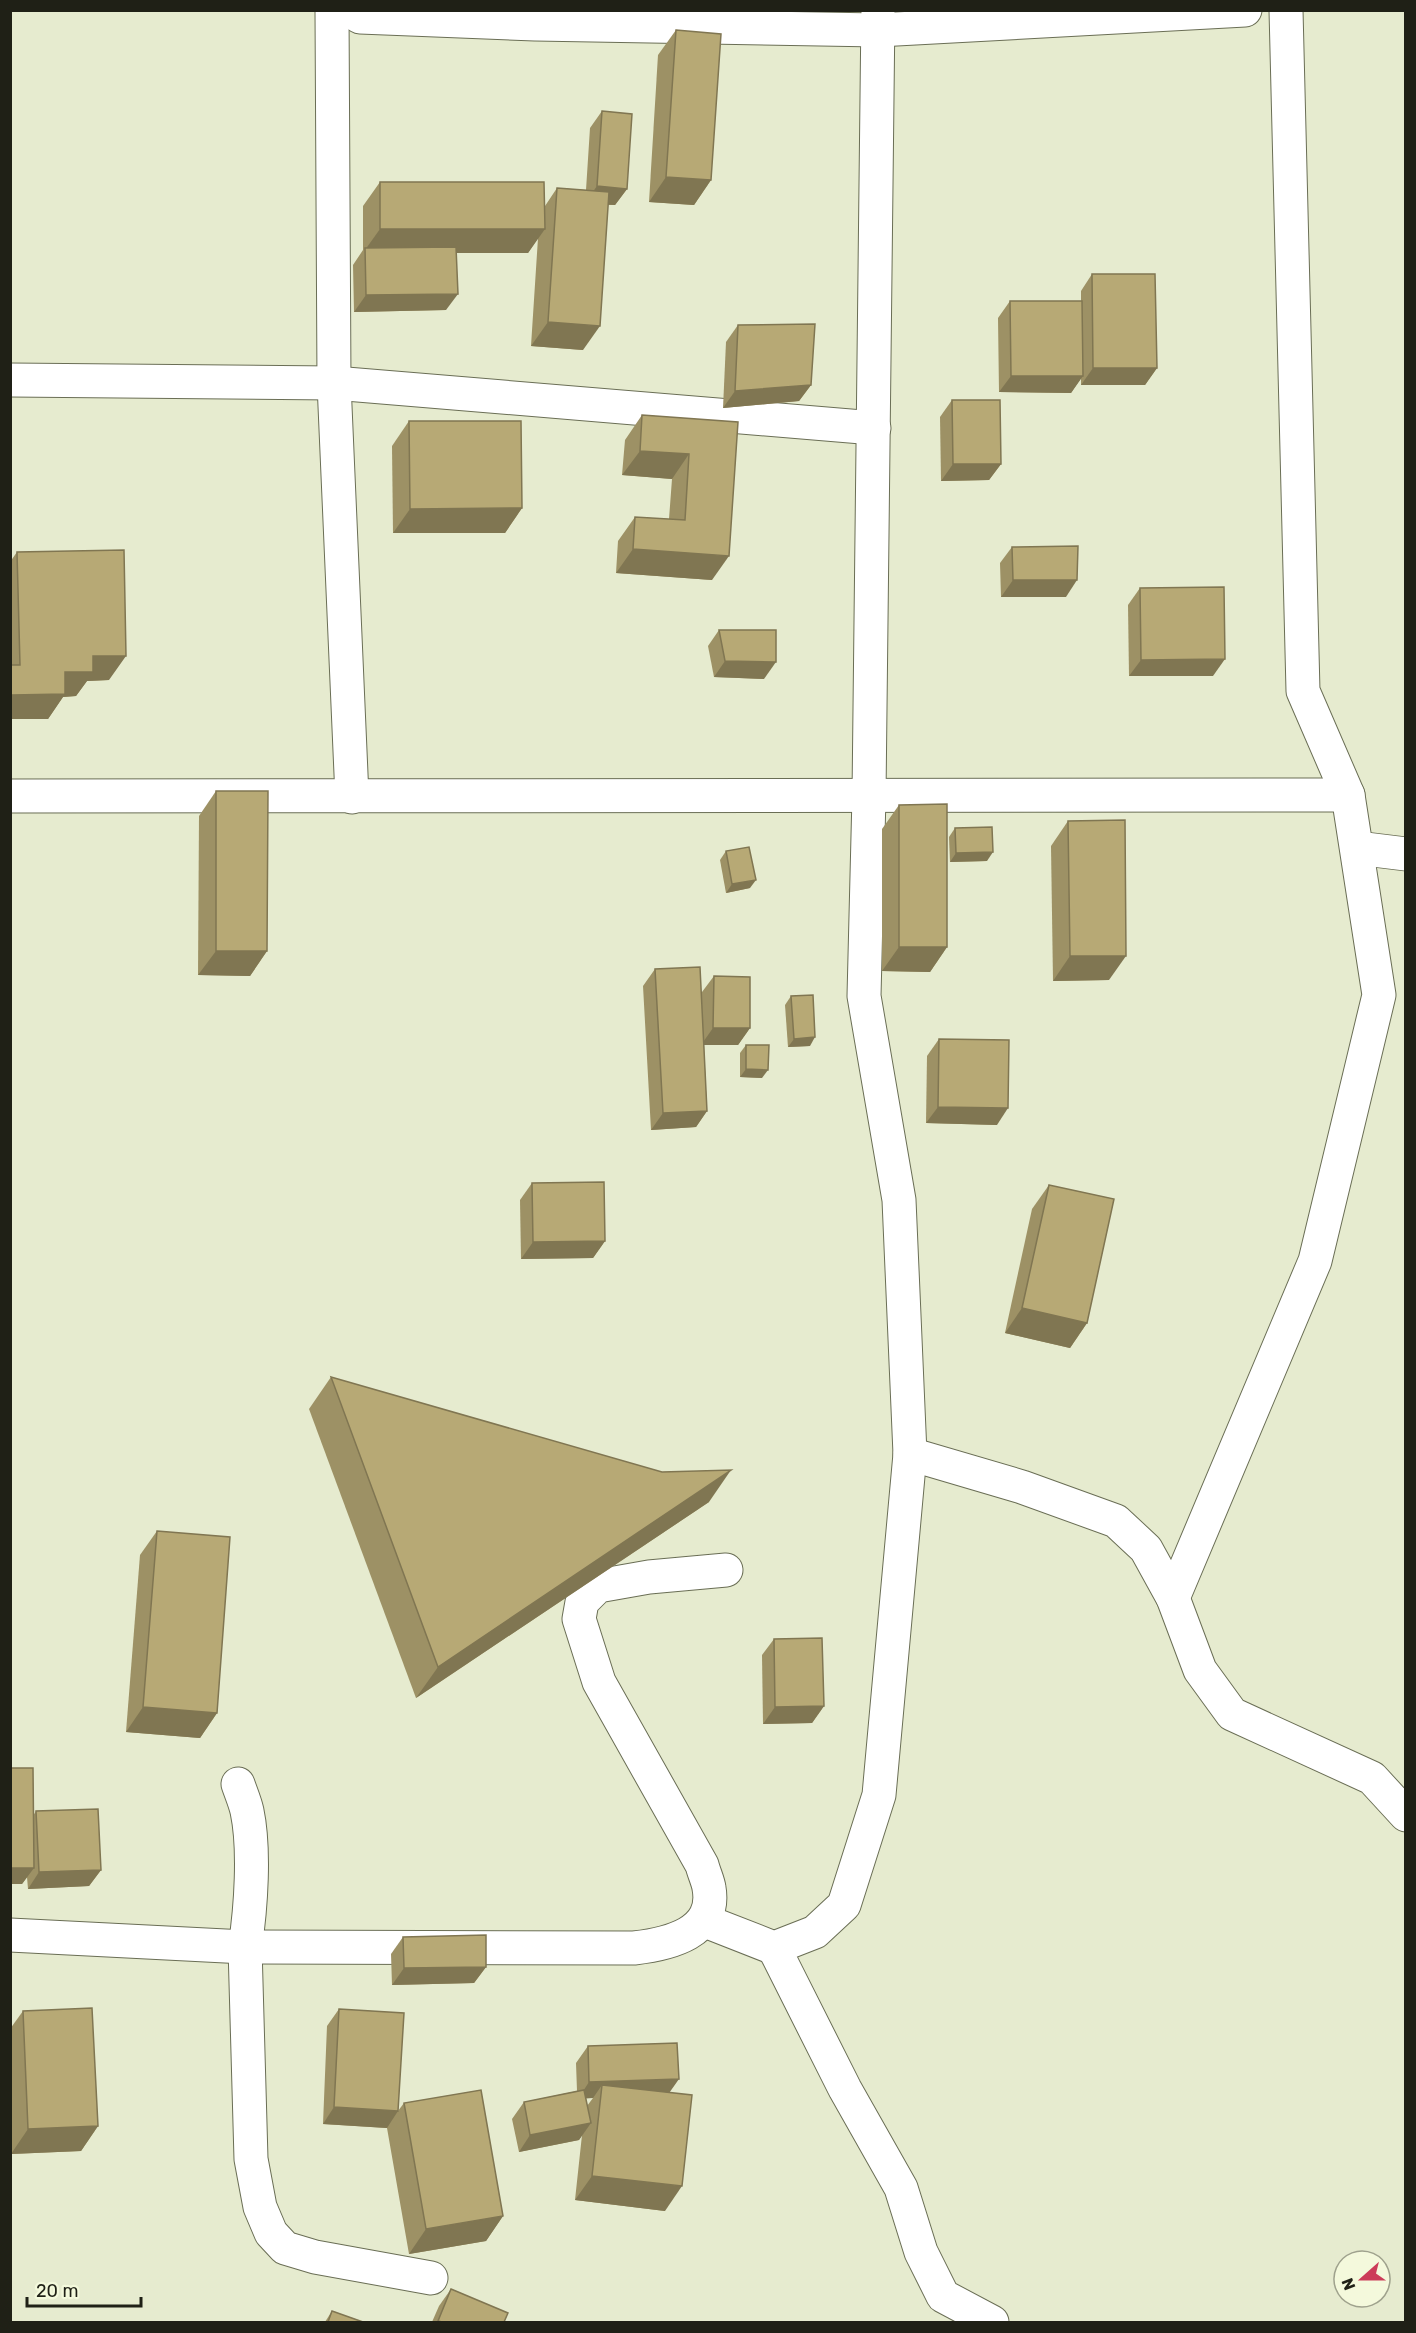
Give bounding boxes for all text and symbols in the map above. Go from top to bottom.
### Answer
north arrow [1332,2249,1392,2309]
scale bar [27,2270,141,2308]
text: N [1338,2275,1359,2293]
text: 20 m [36,2280,78,2302]

